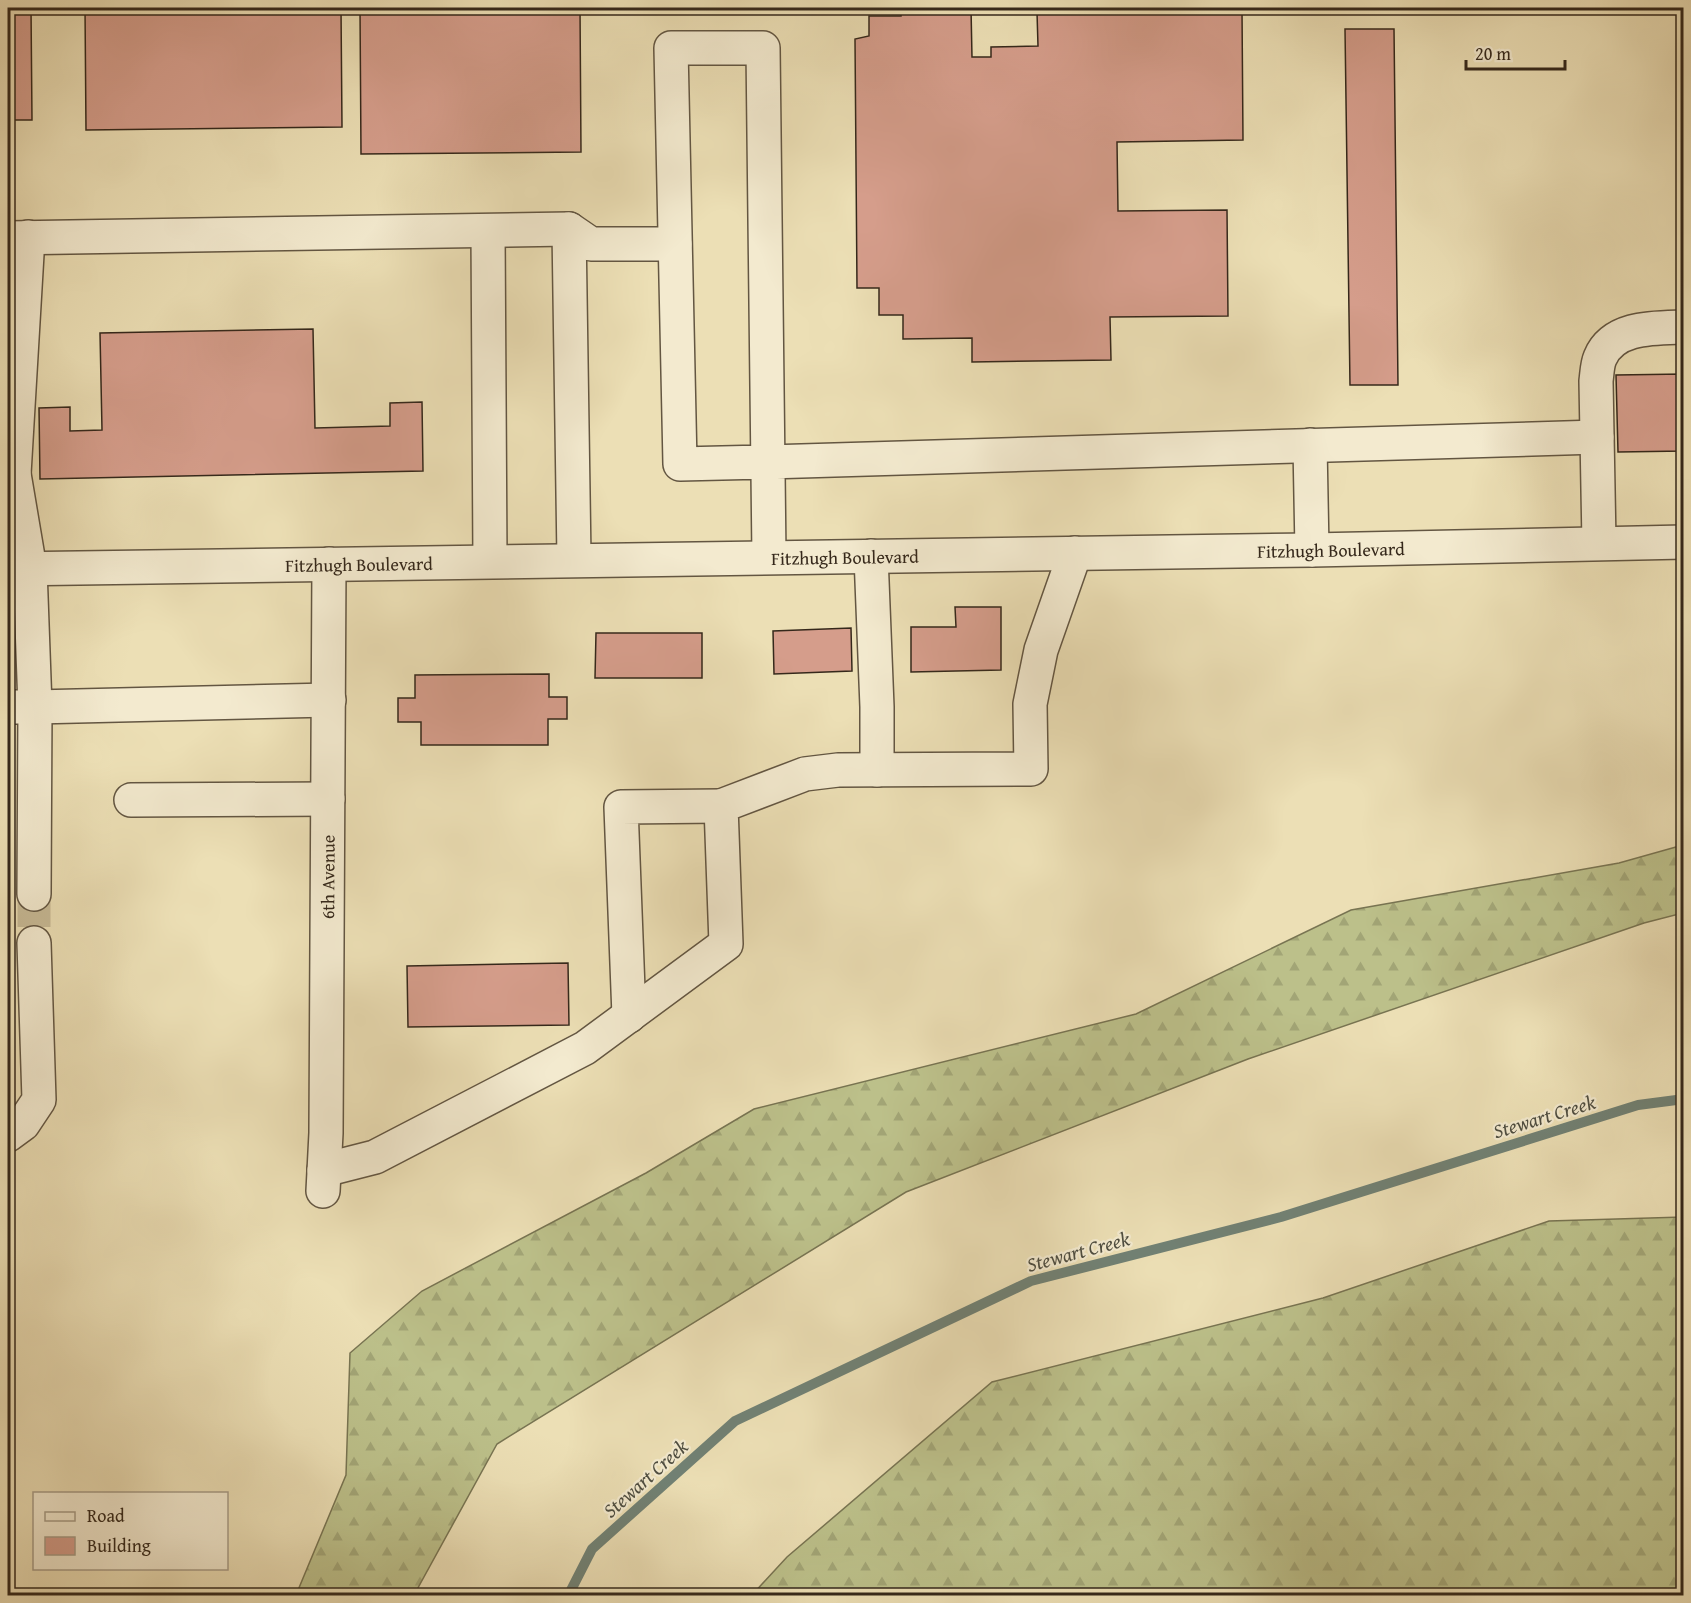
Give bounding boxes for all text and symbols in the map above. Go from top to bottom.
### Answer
scale bar [1466,33,1565,71]
text: 20 m [1475,40,1511,67]
street label: Fitzhugh Boulevard [1257,535,1405,564]
street label: Fitzhugh Boulevard [771,542,919,571]
street label: Fitzhugh Boulevard [285,549,433,578]
street label: 6th Avenue [314,835,341,919]
water label: Stewart Creek [1489,1086,1599,1145]
water label: Stewart Creek [1023,1223,1134,1279]
water label: Stewart Creek [596,1431,695,1524]
legend [33,1492,228,1570]
text: Road [87,1502,125,1529]
text: Building [87,1532,151,1559]

